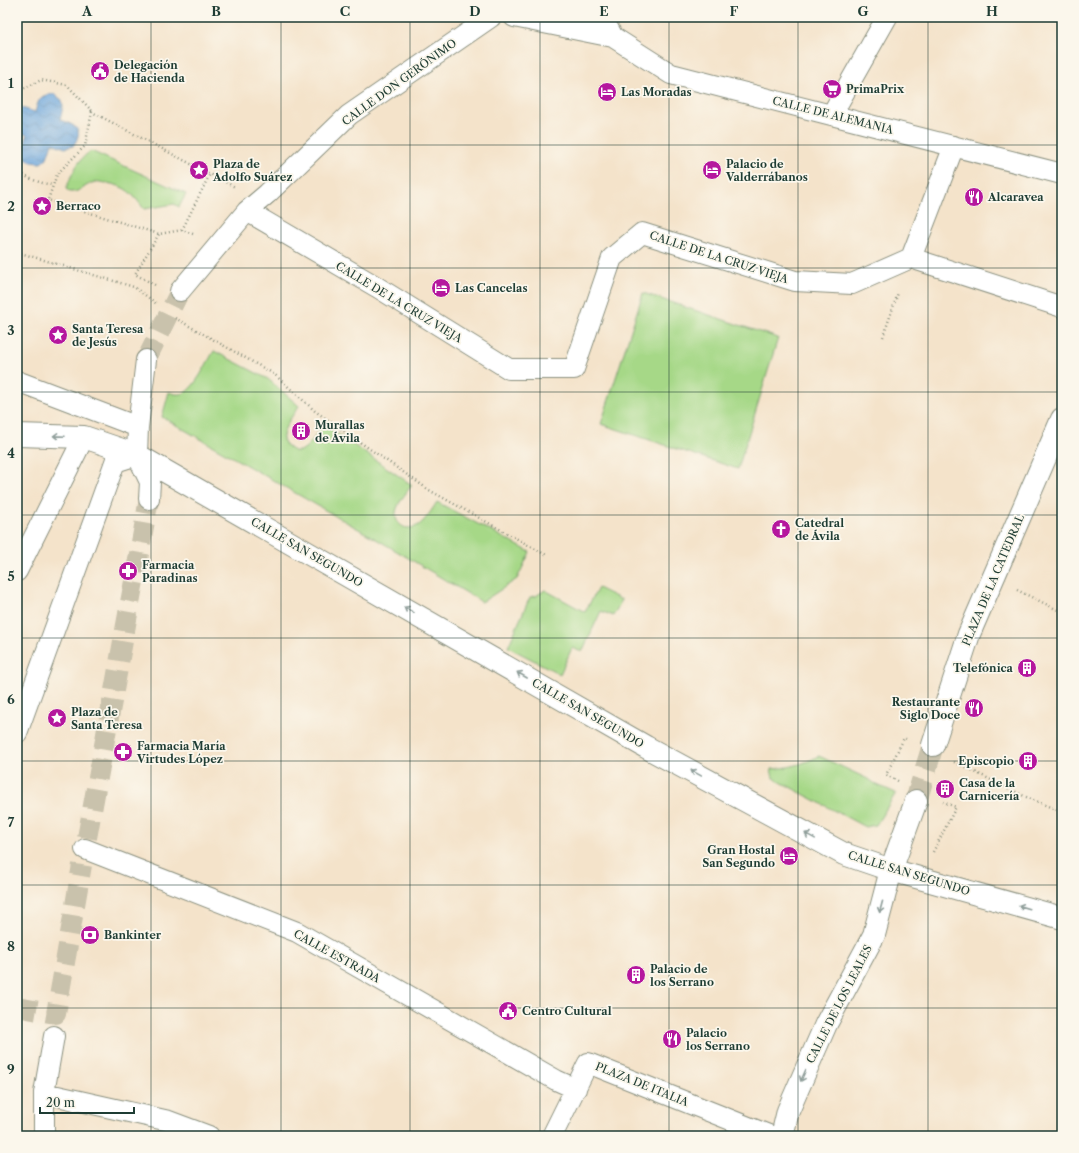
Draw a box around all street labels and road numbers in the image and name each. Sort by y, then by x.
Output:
street label: CALLE DON GERÓNIMO [339,36,459,128]
street label: CALLE DE ALEMANIA [771,93,896,137]
street label: CALLE DE LA CRUZ VIEJA [648,228,791,286]
street label: CALLE DE LA CRUZ VIEJA [333,259,466,346]
street label: PLAZA DE LA CATEDRAL [959,511,1027,648]
street label: CALLE SAN SEGUNDO [249,514,365,590]
street label: CALLE SAN SEGUNDO [530,675,646,751]
street label: CALLE SAN SEGUNDO [846,848,972,898]
street label: CALLE ESTRADA [291,926,384,986]
street label: CALLE DE LOS LEALES [803,942,875,1066]
street label: PLAZA DE ITALIA [593,1059,691,1109]

